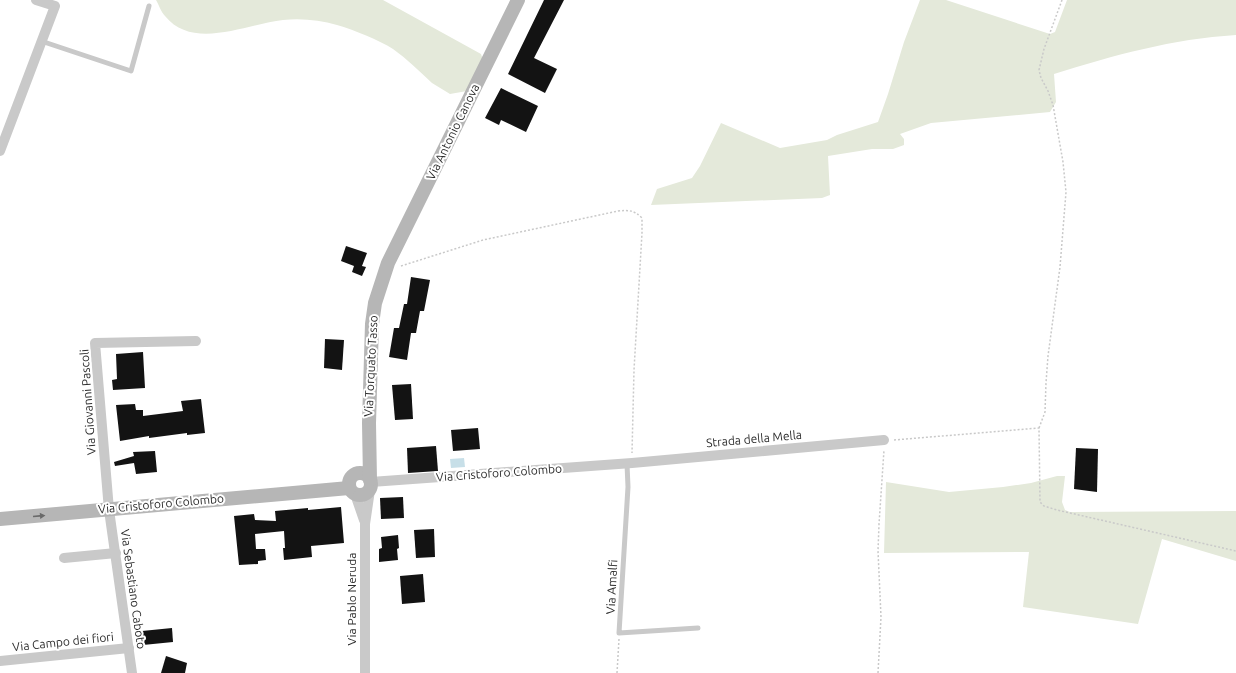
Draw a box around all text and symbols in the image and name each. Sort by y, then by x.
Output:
street label: Via Antonio Canova [424,82,481,182]
street label: Via Torquato Tasso [361,315,380,417]
street label: Via Giovanni Pascoli [77,349,98,455]
street label: Strada della Mella [706,428,802,449]
street label: Via Cristoforo Colombo [435,462,562,483]
street label: Via Cristoforo Colombo [97,492,224,515]
one-way arrow [33,512,45,519]
street label: Via Sebastiano Caboto [119,528,148,650]
street label: Via Pablo Neruda [345,553,358,645]
street label: Via Amalfi [604,559,619,615]
street label: Via Campo dei fiori [12,630,114,653]

